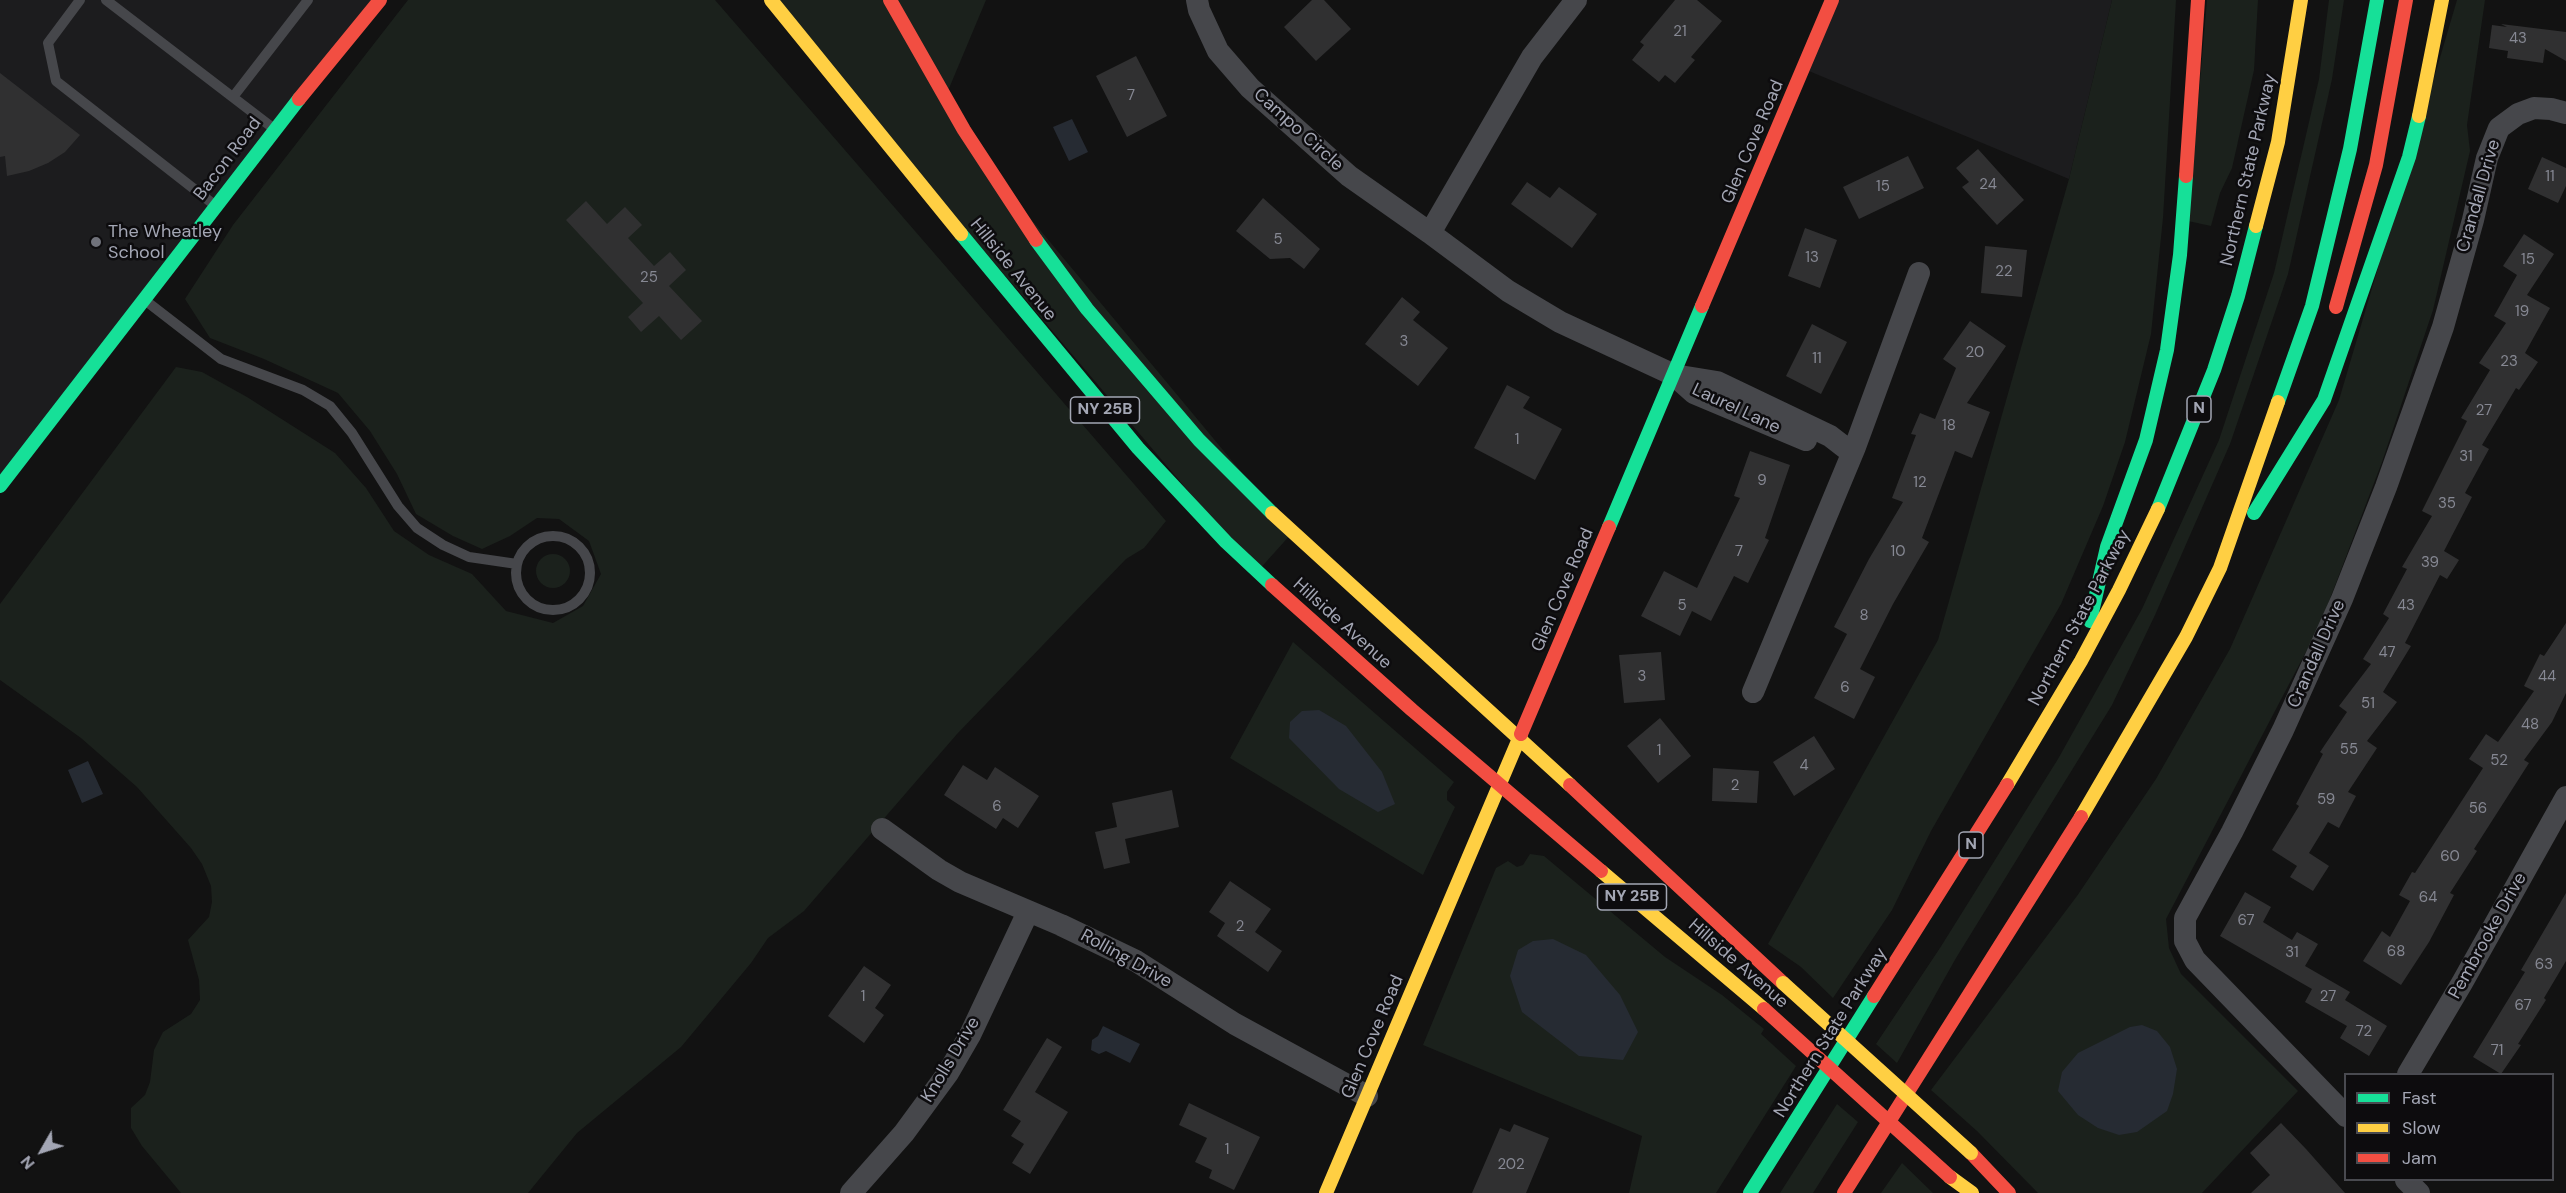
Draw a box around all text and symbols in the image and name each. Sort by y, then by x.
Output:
house number: 21 [1673,23,1687,41]
house number: 43 [2509,30,2527,48]
street label: Northern State Parkway [2216,72,2282,268]
street label: Glen Cove Road [1717,77,1789,207]
street label: Campo Circle [1249,84,1347,176]
house number: 7 [1127,87,1135,105]
street label: Bacon Road [190,113,266,205]
street label: Crandall Drive [2453,137,2505,255]
house number: 11 [2545,168,2555,186]
house number: 24 [1979,176,1997,194]
house number: 15 [1876,178,1890,196]
street label: Hillside Avenue [965,214,1061,326]
place label: The Wheatley School [108,221,222,264]
house number: 5 [1273,231,1283,249]
marker: The Wheatley School [89,235,103,249]
house number: 13 [1805,249,1819,267]
house number: 15 [2521,251,2535,269]
house number: 22 [1995,263,2013,281]
house number: 25 [640,269,658,287]
house number: 19 [2515,303,2529,321]
house number: 3 [1400,333,1408,351]
house number: 20 [1966,344,1984,362]
house number: 11 [1812,350,1822,368]
house number: 23 [2500,353,2518,371]
street label: Laurel Lane [1688,379,1784,439]
road number: N [2187,396,2211,422]
road number: NY 25B [1070,397,1140,423]
house number: 27 [2476,402,2492,420]
house number: 18 [1942,417,1956,435]
house number: 1 [1515,431,1519,449]
house number: 31 [2459,448,2473,466]
house number: 9 [1757,472,1767,490]
house number: 12 [1913,474,1927,492]
house number: 35 [2438,495,2456,513]
street label: Glen Cove Road [1527,525,1599,655]
street label: Northern State Parkway [2024,526,2136,710]
house number: 7 [1735,543,1743,561]
house number: 10 [1891,543,1905,561]
house number: 39 [2421,554,2439,572]
street label: Hillside Avenue [1288,574,1396,674]
house number: 5 [1677,597,1687,615]
street label: Crandall Drive [2284,597,2350,711]
house number: 43 [2397,597,2415,615]
house number: 8 [1859,607,1869,625]
house number: 47 [2378,644,2396,662]
house number: 3 [1638,668,1646,686]
house number: 44 [2538,668,2556,686]
house number: 6 [1840,679,1850,697]
house number: 51 [2361,695,2375,713]
house number: 48 [2521,716,2539,734]
house number: 55 [2340,741,2358,759]
house number: 1 [1657,742,1661,760]
house number: 52 [2490,752,2508,770]
house number: 4 [1799,757,1809,775]
house number: 2 [1731,777,1739,795]
house number: 59 [2317,791,2335,809]
house number: 6 [992,798,1002,816]
house number: 56 [2469,800,2487,818]
road number: N [1959,832,1983,858]
house number: 60 [2440,848,2460,866]
street label: Pembrooke Drive [2444,869,2532,1003]
road number: NY 25B [1598,884,1666,910]
house number: 64 [2419,889,2437,907]
house number: 67 [2237,912,2255,930]
street label: Hillside Avenue [1684,915,1792,1013]
house number: 2 [1236,918,1244,936]
street label: Rolling Drive [1077,925,1175,993]
house number: 68 [2387,943,2405,961]
street label: Northern State Parkway [1770,944,1892,1122]
house number: 31 [2285,944,2299,962]
house number: 63 [2535,956,2553,974]
street label: Glen Cove Road [1337,972,1409,1102]
house number: 1 [861,988,865,1006]
house number: 27 [2320,988,2336,1006]
house number: 67 [2514,997,2532,1015]
street label: Knolls Drive [917,1013,985,1107]
house number: 72 [2356,1023,2372,1041]
house number: 71 [2491,1042,2503,1060]
legend [2344,1073,2554,1181]
text: Fast [2402,1086,2437,1110]
text: Slow [2402,1116,2441,1140]
north arrow [12,1121,72,1181]
house number: 1 [1225,1141,1229,1159]
text: Jam [2402,1146,2437,1170]
text: N [16,1152,39,1174]
house number: 202 [1497,1156,1525,1174]

